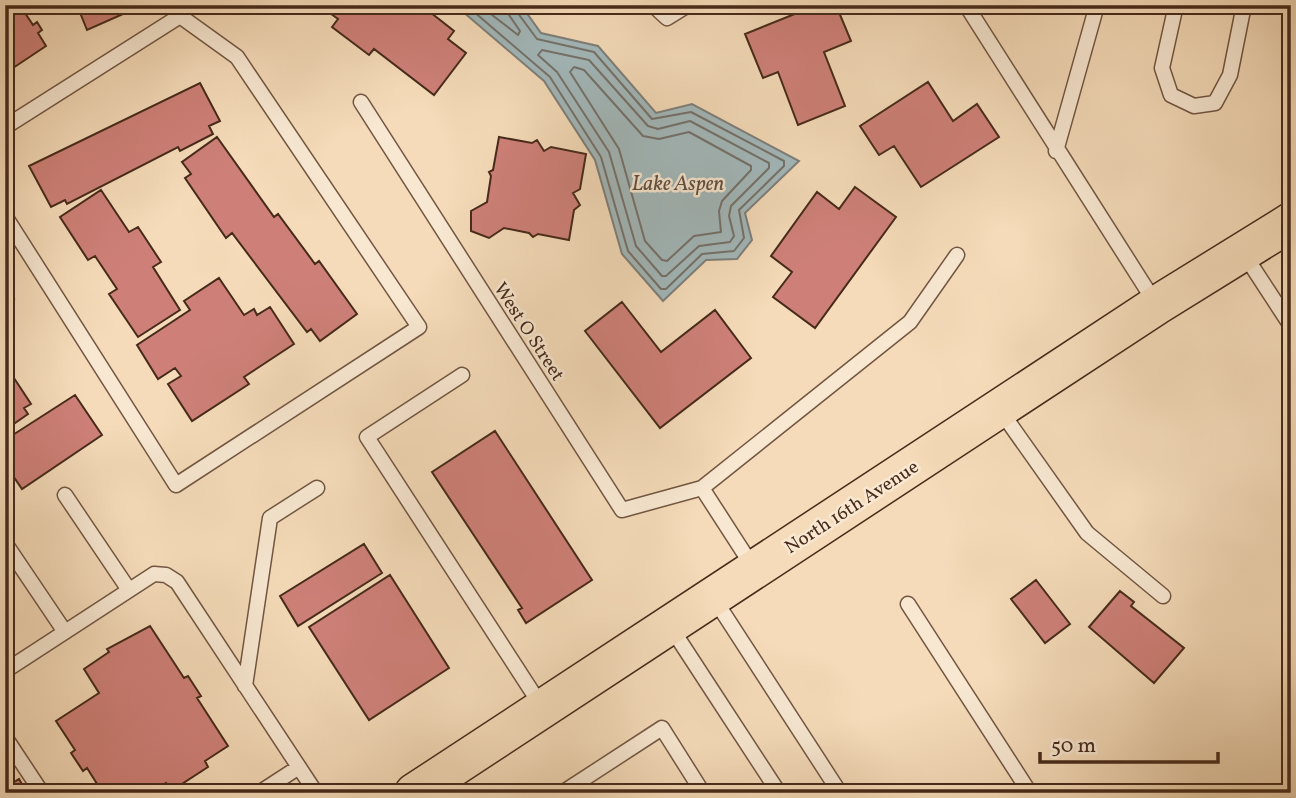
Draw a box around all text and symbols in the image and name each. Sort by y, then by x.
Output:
water label: Lake Aspen [632,170,724,199]
street label: West O Street [487,278,570,387]
street label: North 16th Avenue [780,455,924,561]
scale bar [1040,721,1219,765]
text: 50 m [1051,732,1096,761]

